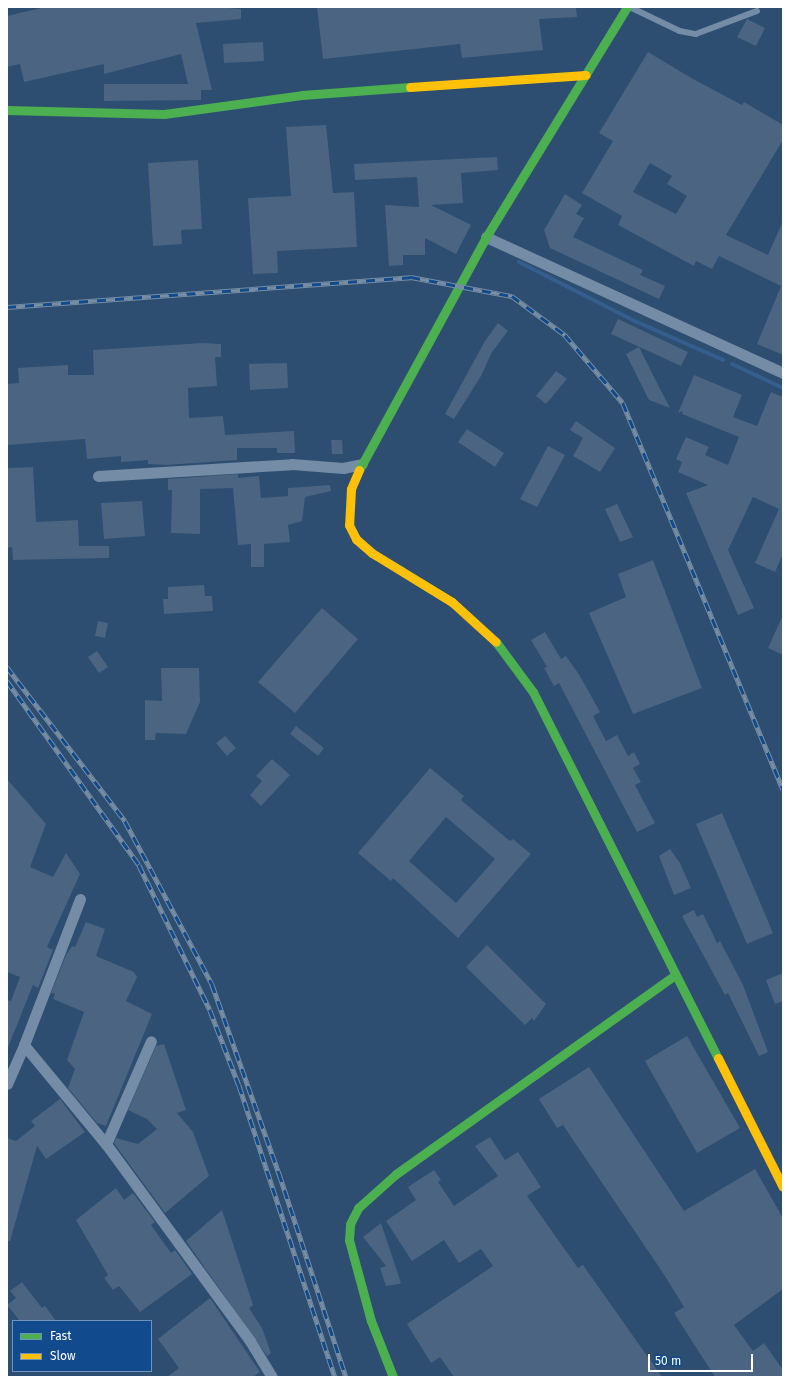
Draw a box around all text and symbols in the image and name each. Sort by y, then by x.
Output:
legend [12,1320,152,1372]
text: Fast [50,1329,72,1343]
scale bar [650,1346,755,1372]
text: Slow [50,1349,76,1363]
text: 50 m [655,1354,681,1368]

